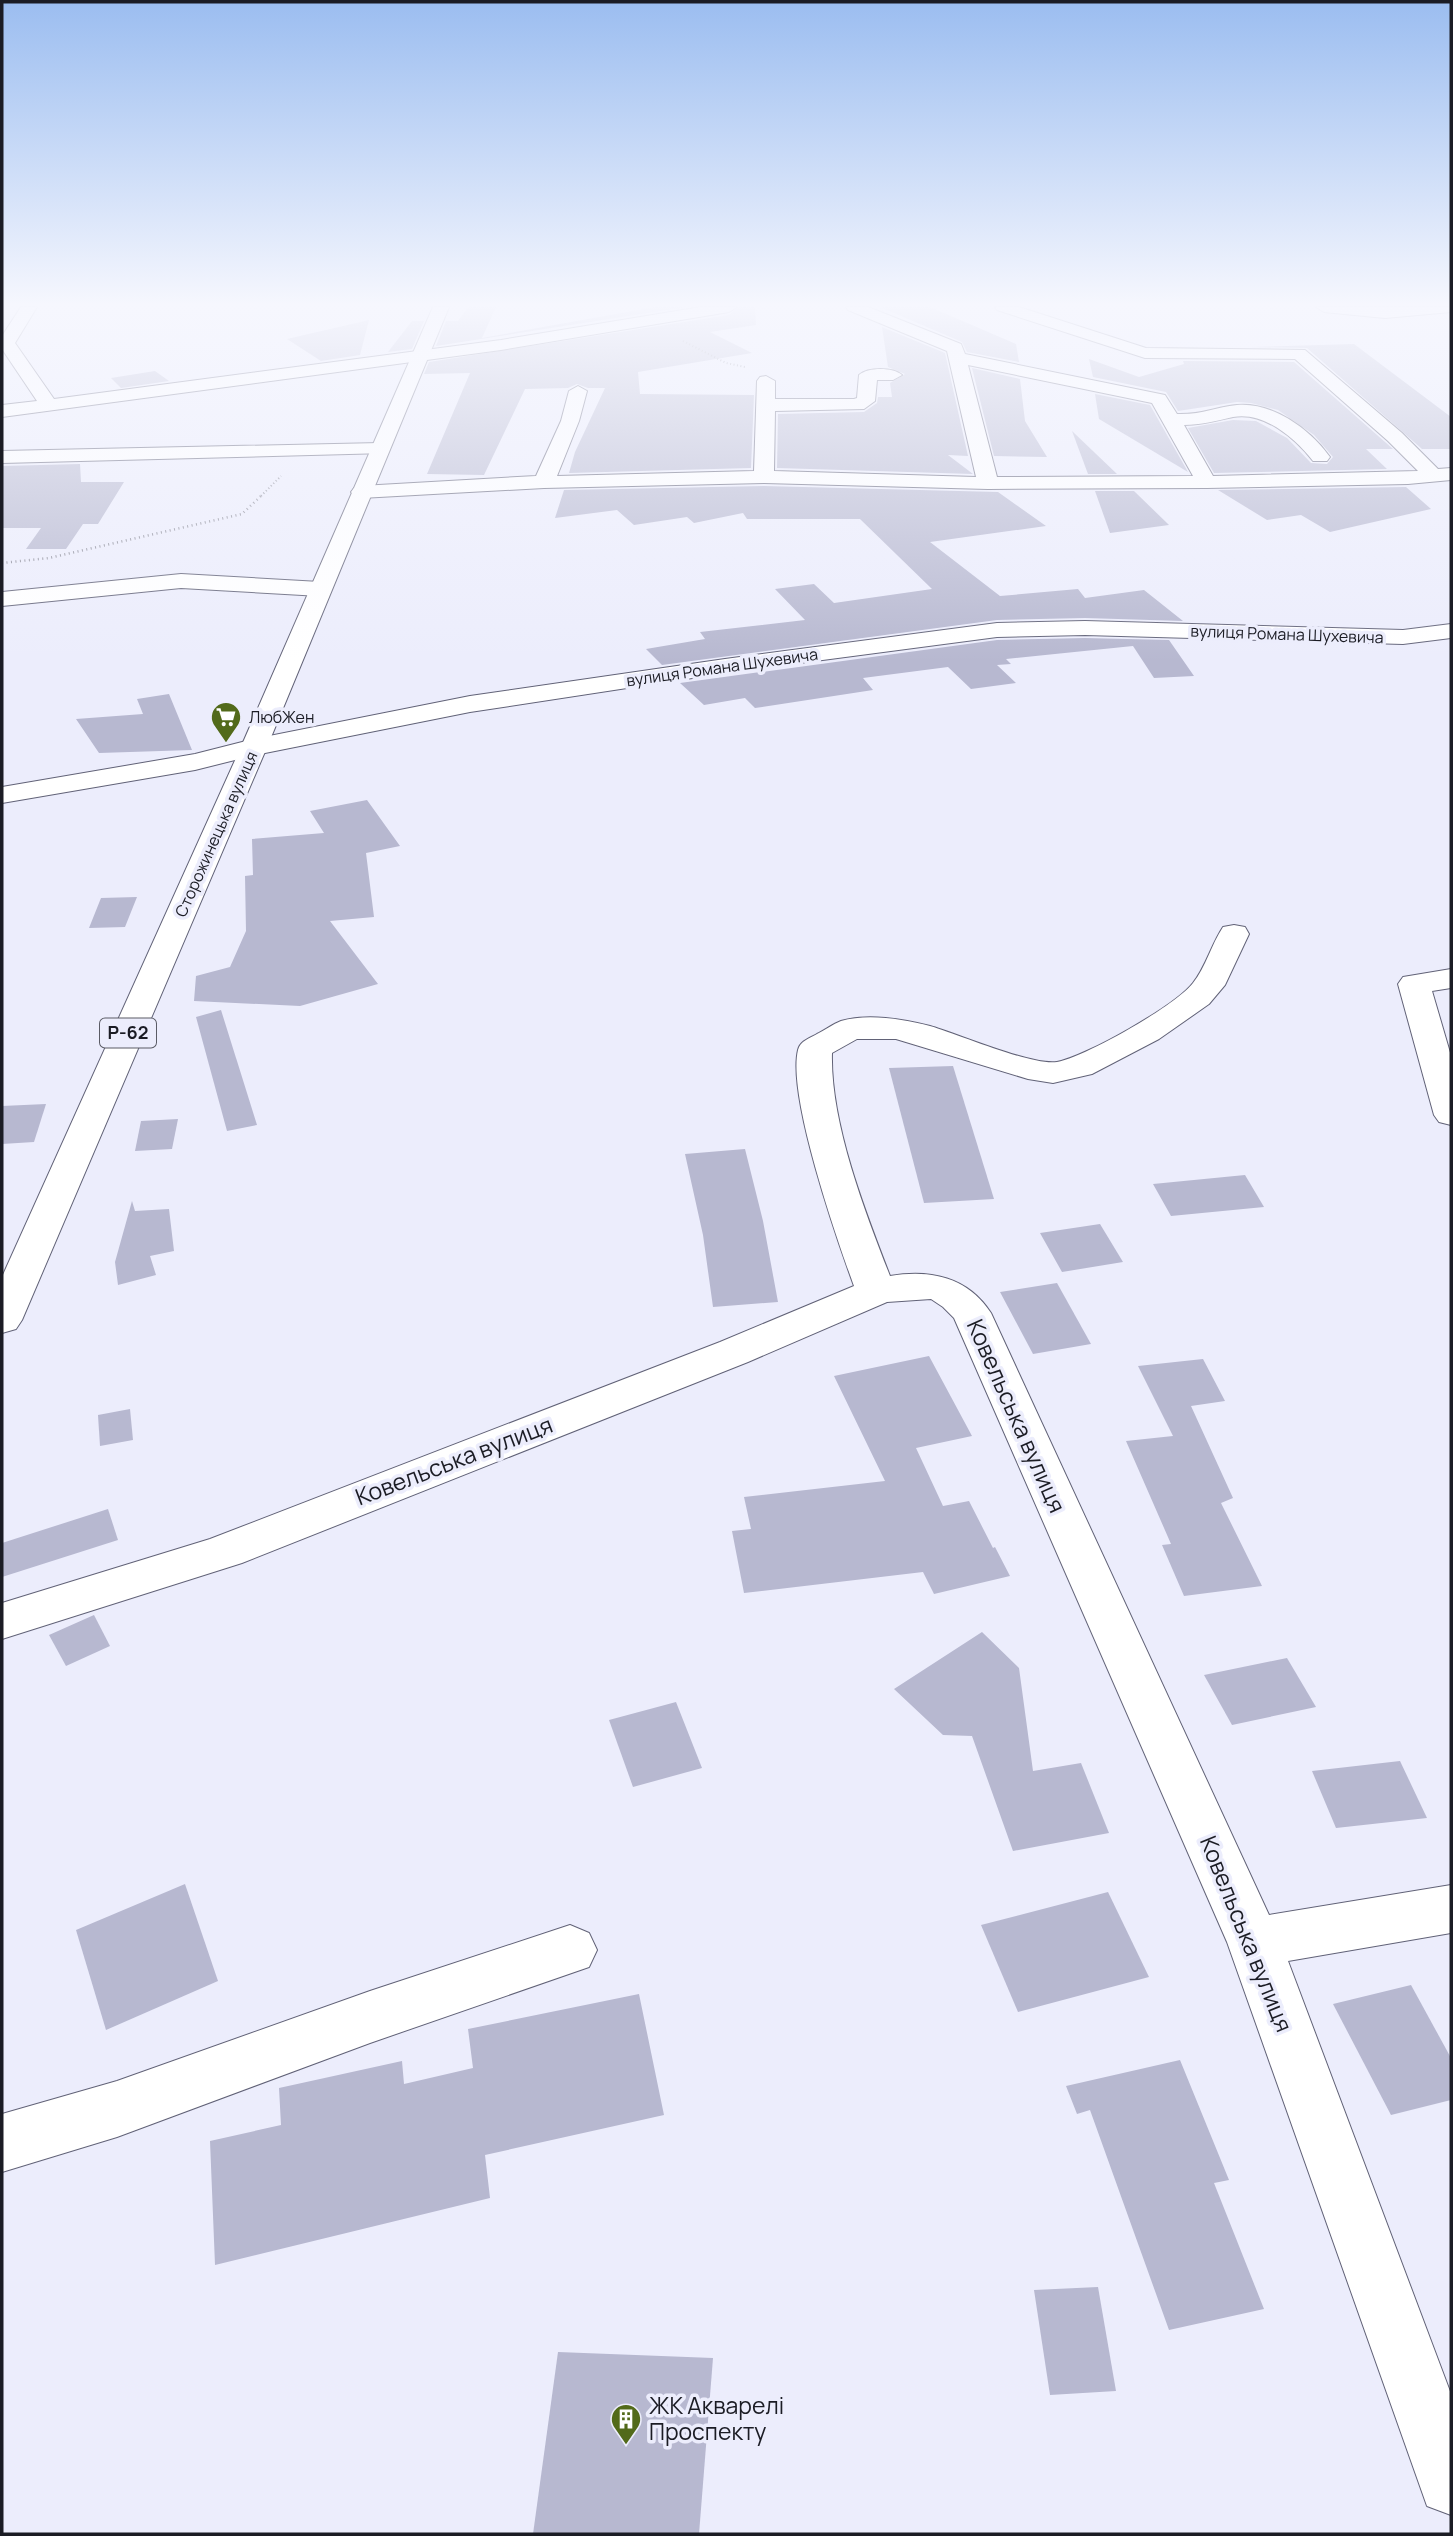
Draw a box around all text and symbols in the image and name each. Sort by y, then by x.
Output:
street label: вулиця Романа Шухевича [1190,620,1384,648]
street label: вулиця Романа Шухевича [625,643,819,691]
supermarket icon: ЛюбЖен [209,700,243,744]
place label: ЛюбЖен [249,706,314,728]
street label: Сторожинецька вулиця [170,748,262,920]
road number: Р-62 [100,1018,156,1048]
street label: Ковельська вулиця [960,1314,1074,1517]
street label: Ковельська вулиця [351,1408,557,1512]
street label: Ковельська вулиця [1193,1831,1301,2036]
place label: ЖК Акварелі Проспекту [649,2389,784,2447]
building icon: ЖК Акварелі Проспекту [609,2402,643,2446]

